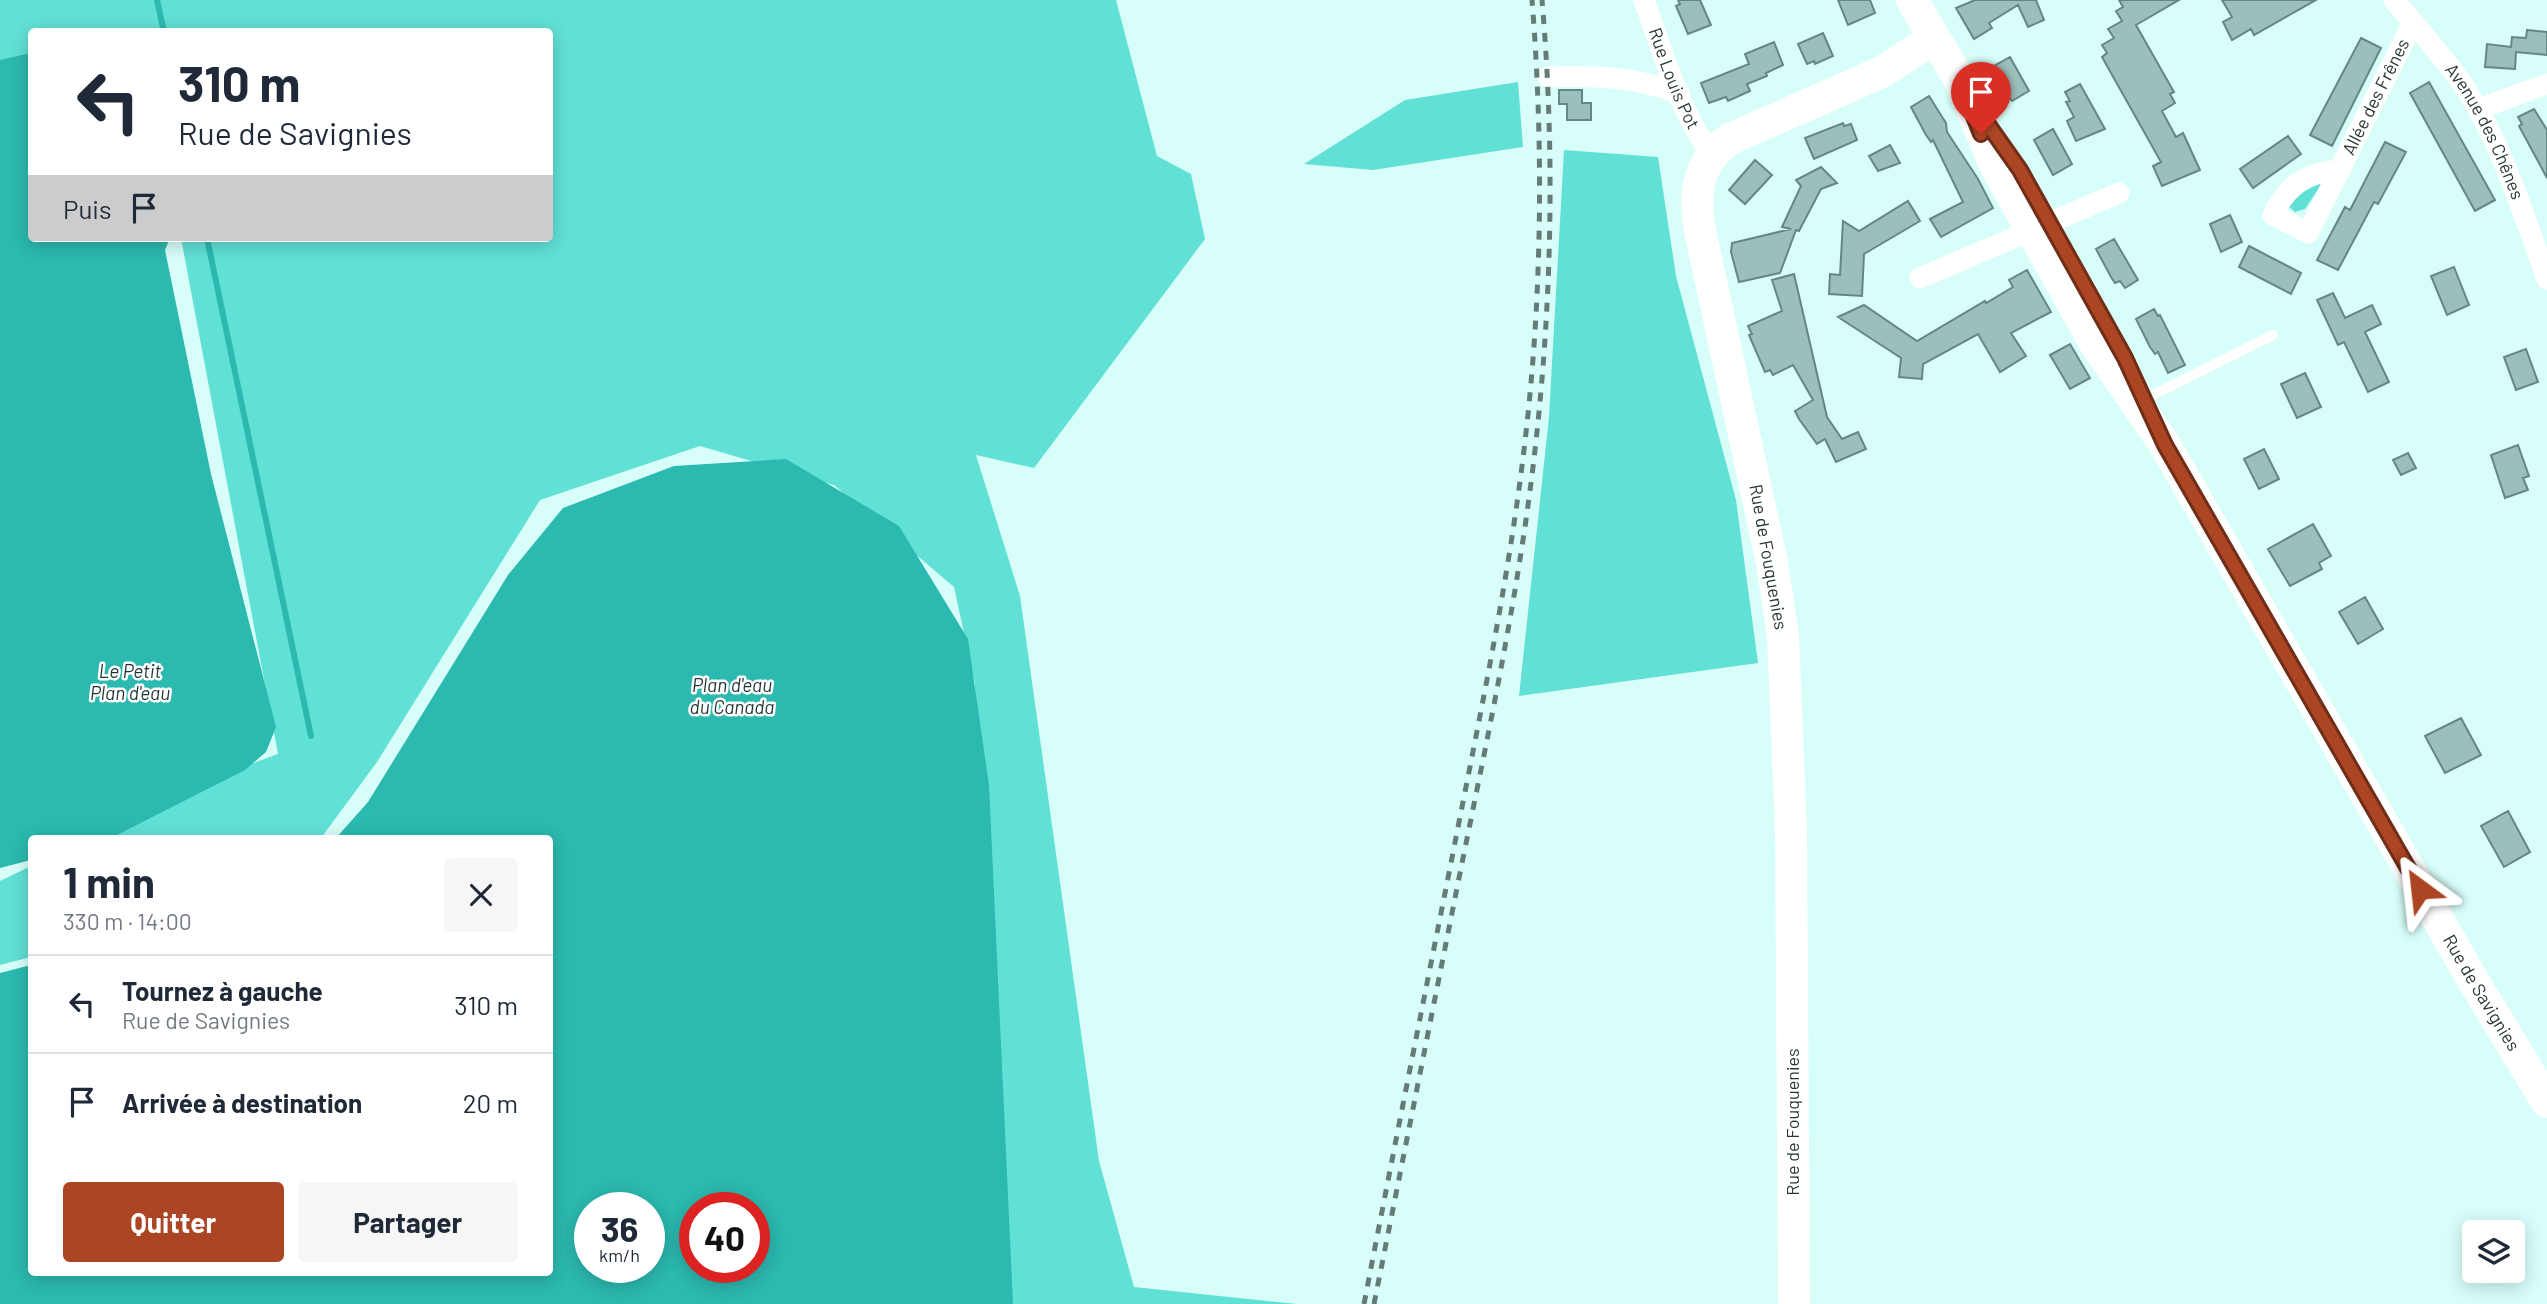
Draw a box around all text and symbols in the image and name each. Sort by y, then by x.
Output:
street label: Rue Louis Pot [1645,25,1705,133]
street label: Allée des Frênes [2337,35,2413,158]
text: 310 m [178,53,300,112]
icon: left [63,56,154,147]
street label: Avenue des Chênes [2441,59,2529,202]
pin [1951,62,2011,134]
icon: arrive [1962,73,2000,111]
text: Rue de Savignies [178,113,412,151]
icon: arrive [125,189,163,227]
text: Puis [63,193,111,224]
street label: Rue de Fouquenies [1745,482,1793,631]
water label: Le Petit Plan d'eau [90,659,170,704]
water label: Plan d'eau du Canada [690,673,774,718]
position arrow [2383,852,2457,926]
text: 1 min [63,856,155,906]
button: close [444,858,518,932]
text: 330 m · 14:00 [63,907,192,935]
street label: Rue de Savignies [2439,930,2525,1055]
text: Tournez à gauche [122,975,323,1006]
icon: left [63,985,101,1023]
text: 310 m [454,989,518,1020]
text: Rue de Savignies [122,1006,290,1034]
street label: Rue de Fouquenies [1781,1048,1803,1196]
icon: arrive [63,1083,101,1121]
text: Arrivée à destination [122,1087,362,1118]
text: 20 m [463,1087,518,1118]
button: Quitter [63,1182,284,1262]
button: Partager [298,1182,518,1262]
speed limit sign: 40 [679,1192,770,1283]
text: 36 [601,1207,638,1249]
map controls [2462,1220,2525,1283]
button: layers [2462,1220,2525,1283]
text: km/h [599,1244,640,1266]

